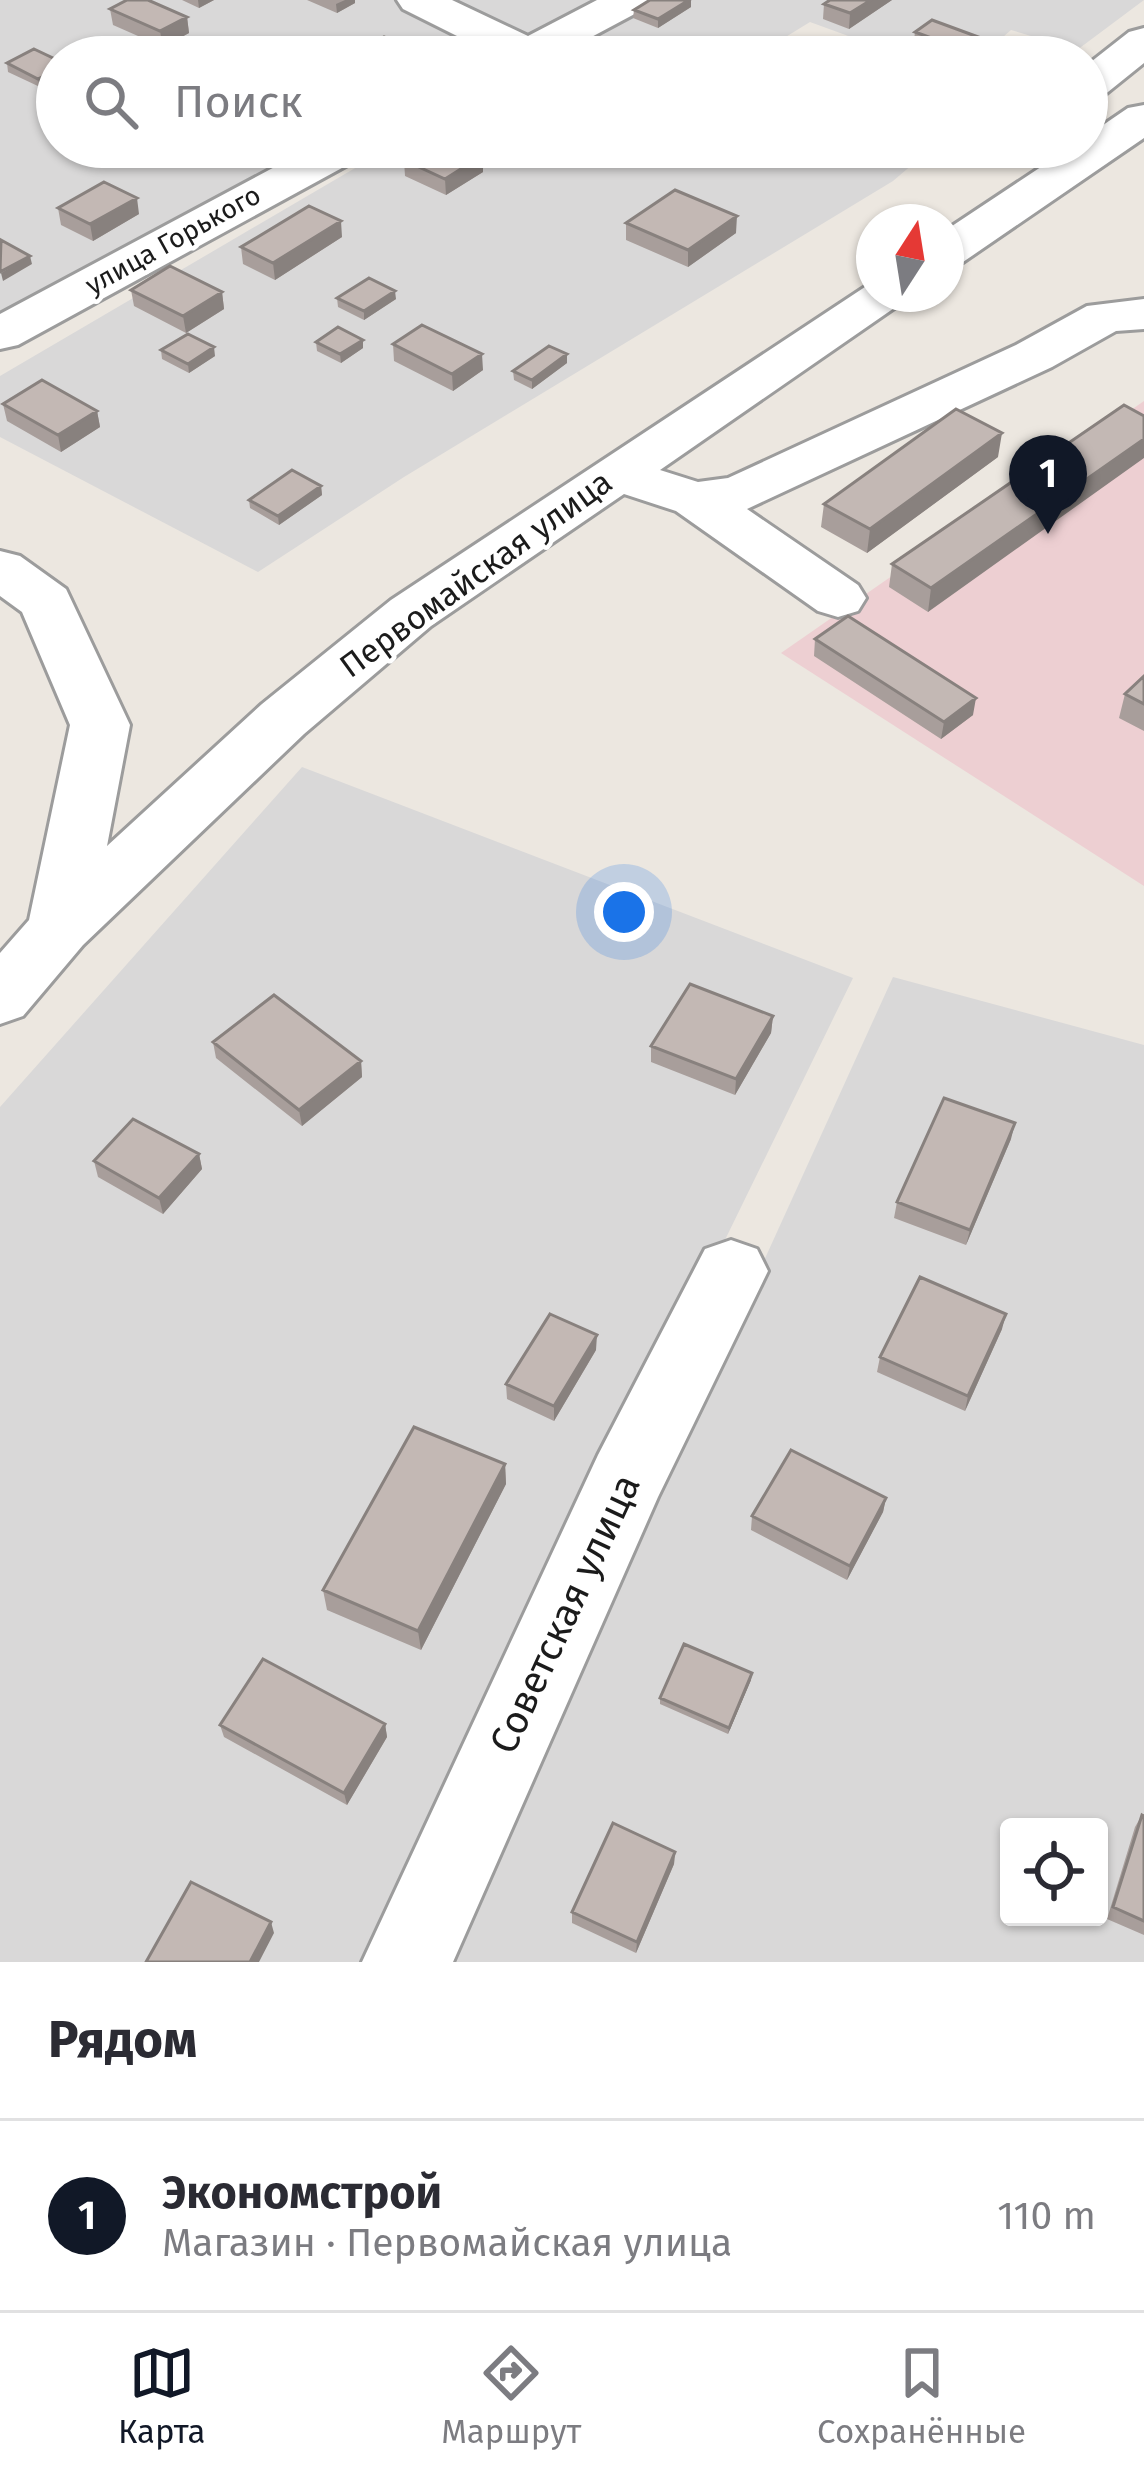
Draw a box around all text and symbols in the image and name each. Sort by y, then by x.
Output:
search box [36,36,1108,168]
icon: search [78,69,144,135]
text: Поиск [174,75,303,129]
street label: улица Горького [80,179,266,301]
north arrow [856,204,964,312]
pin: 1 [1009,435,1087,534]
street label: Первомайская улица [332,462,620,686]
your location [594,882,654,942]
street label: Советская улица [480,1467,650,1761]
map controls [1000,1818,1108,1926]
button: locate [1000,1818,1108,1926]
text: Рядом [48,2009,197,2071]
text: Экономстрой [162,2166,442,2220]
text: 1 [78,2193,96,2239]
text: 110 m [997,2193,1096,2239]
text: Магазин · Первомайская улица [162,2220,732,2266]
tab: Карта [118,2340,205,2452]
tab: Маршрут [441,2340,581,2452]
tab: Сохранённые [817,2340,1026,2452]

